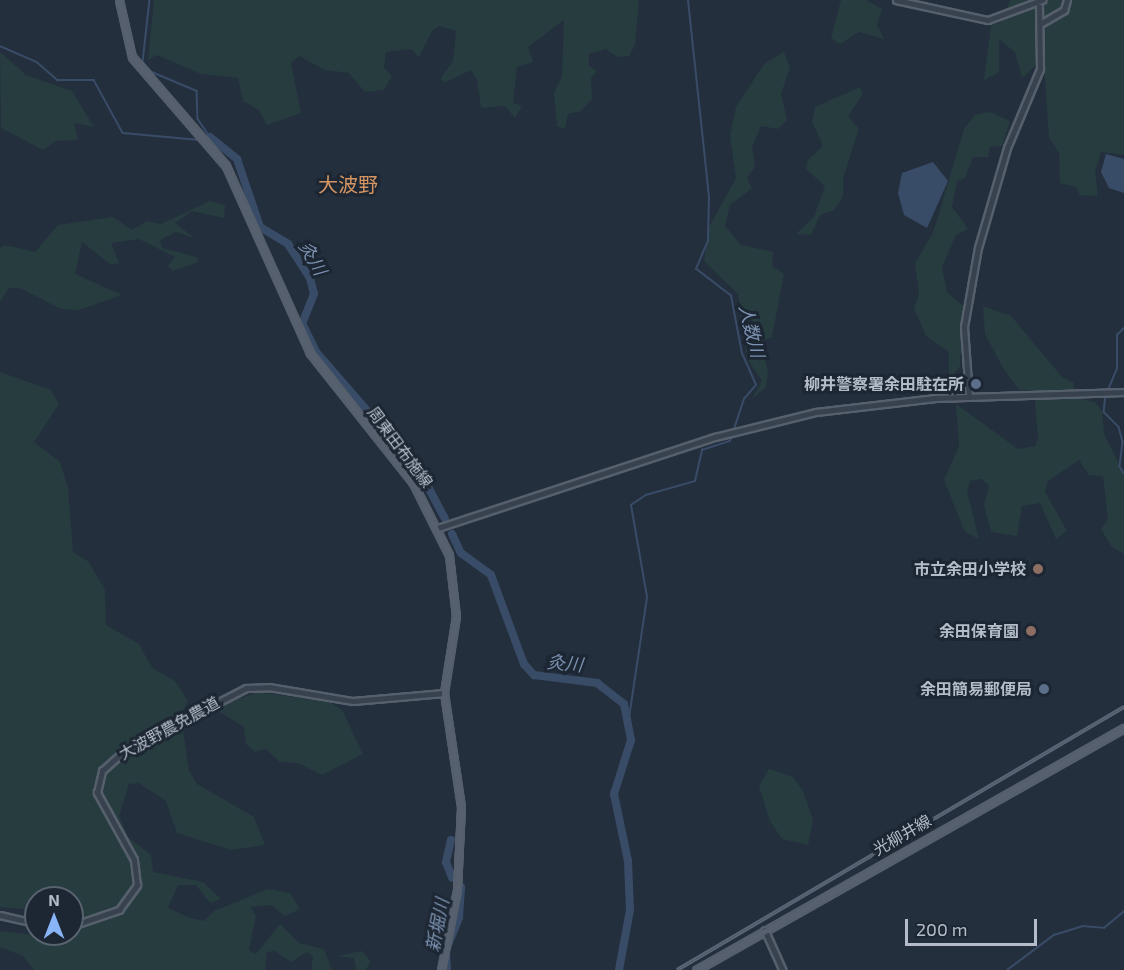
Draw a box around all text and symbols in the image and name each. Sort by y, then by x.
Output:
district label: 大波野 [318,172,378,196]
water label: 灸川 [295,237,331,279]
water label: 人数川 [735,302,769,360]
place label: 柳井警察署余田駐在所 [804,374,964,394]
marker: 柳井警察署余田駐在所 [969,377,983,391]
street label: 周東田布施線 [363,403,437,491]
place label: 市立余田小学校 [914,559,1026,579]
marker: 市立余田小学校 [1031,562,1045,576]
place label: 余田保育園 [939,621,1019,641]
marker: 余田保育園 [1024,624,1038,638]
water label: 灸川 [546,650,584,676]
place label: 余田簡易郵便局 [920,679,1032,699]
marker: 余田簡易郵便局 [1037,682,1051,696]
street label: 大波野農免農道 [115,692,223,764]
street label: 光柳井線 [869,811,935,859]
north arrow [24,886,84,946]
text: N [48,890,60,909]
water label: 新堀川 [421,896,453,954]
scale bar [908,907,1040,945]
text: 200 m [916,918,968,940]

